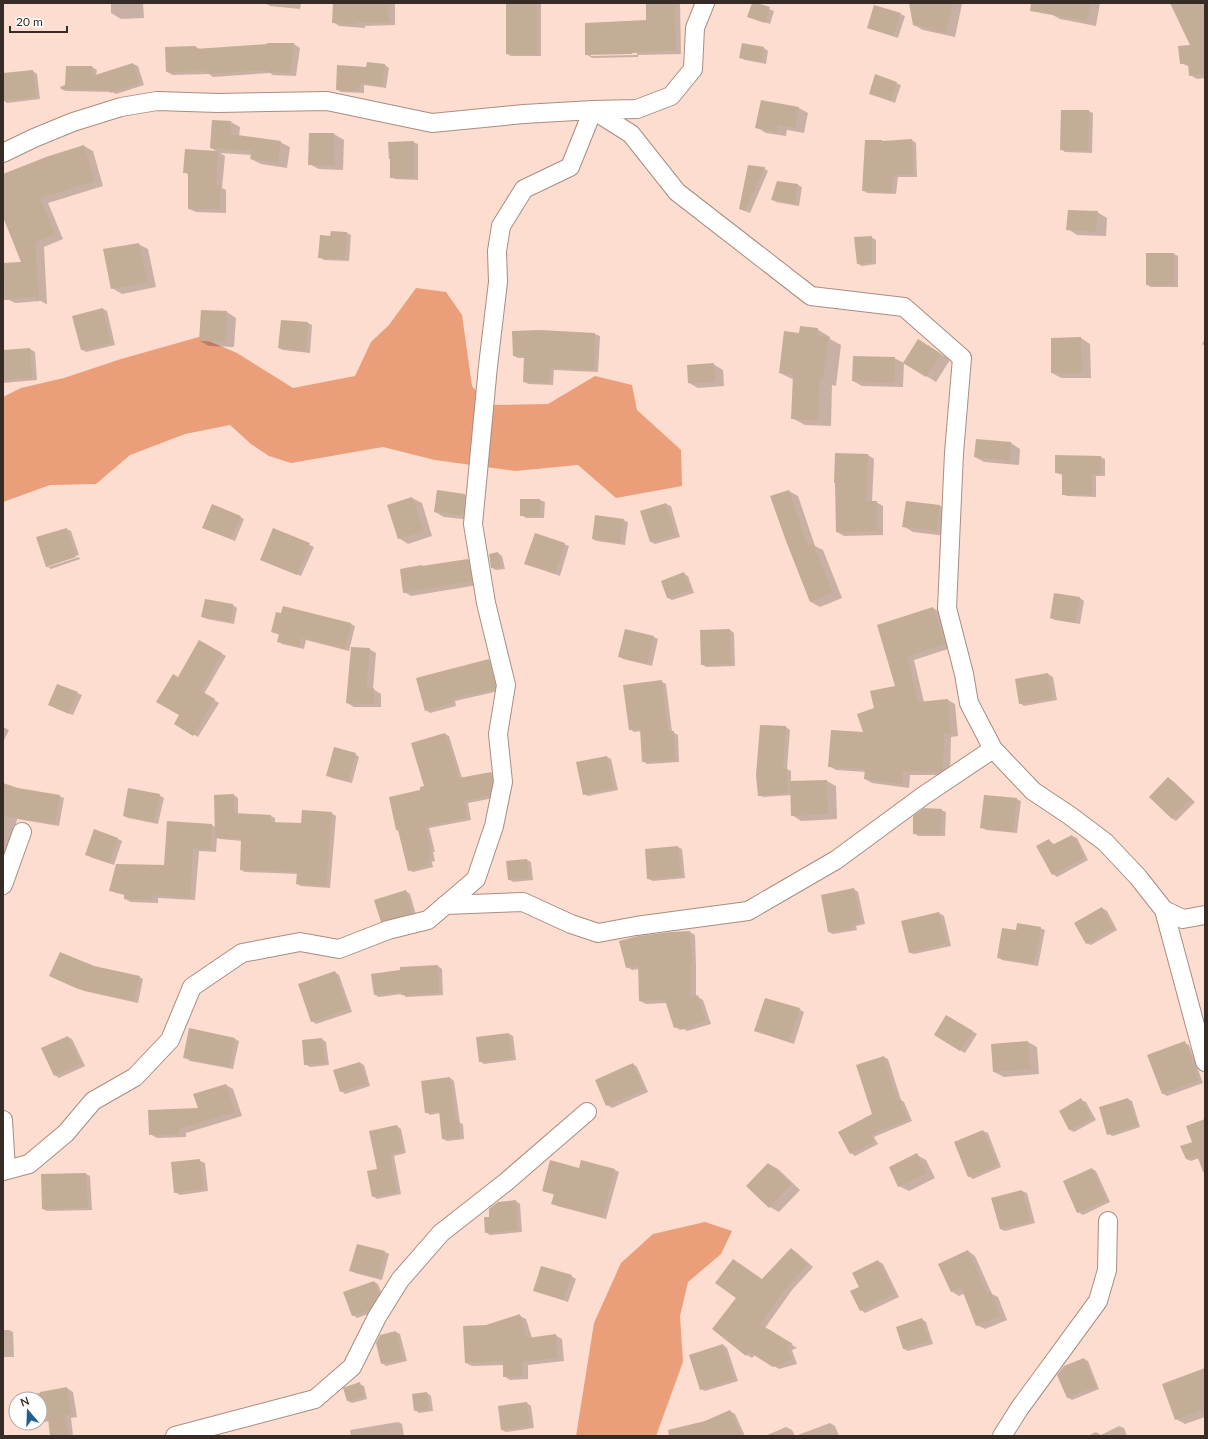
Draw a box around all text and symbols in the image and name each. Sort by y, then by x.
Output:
scale bar [10,8,67,34]
text: 20 m [16,14,43,29]
north arrow [8,1391,48,1431]
text: N [18,1394,31,1409]

